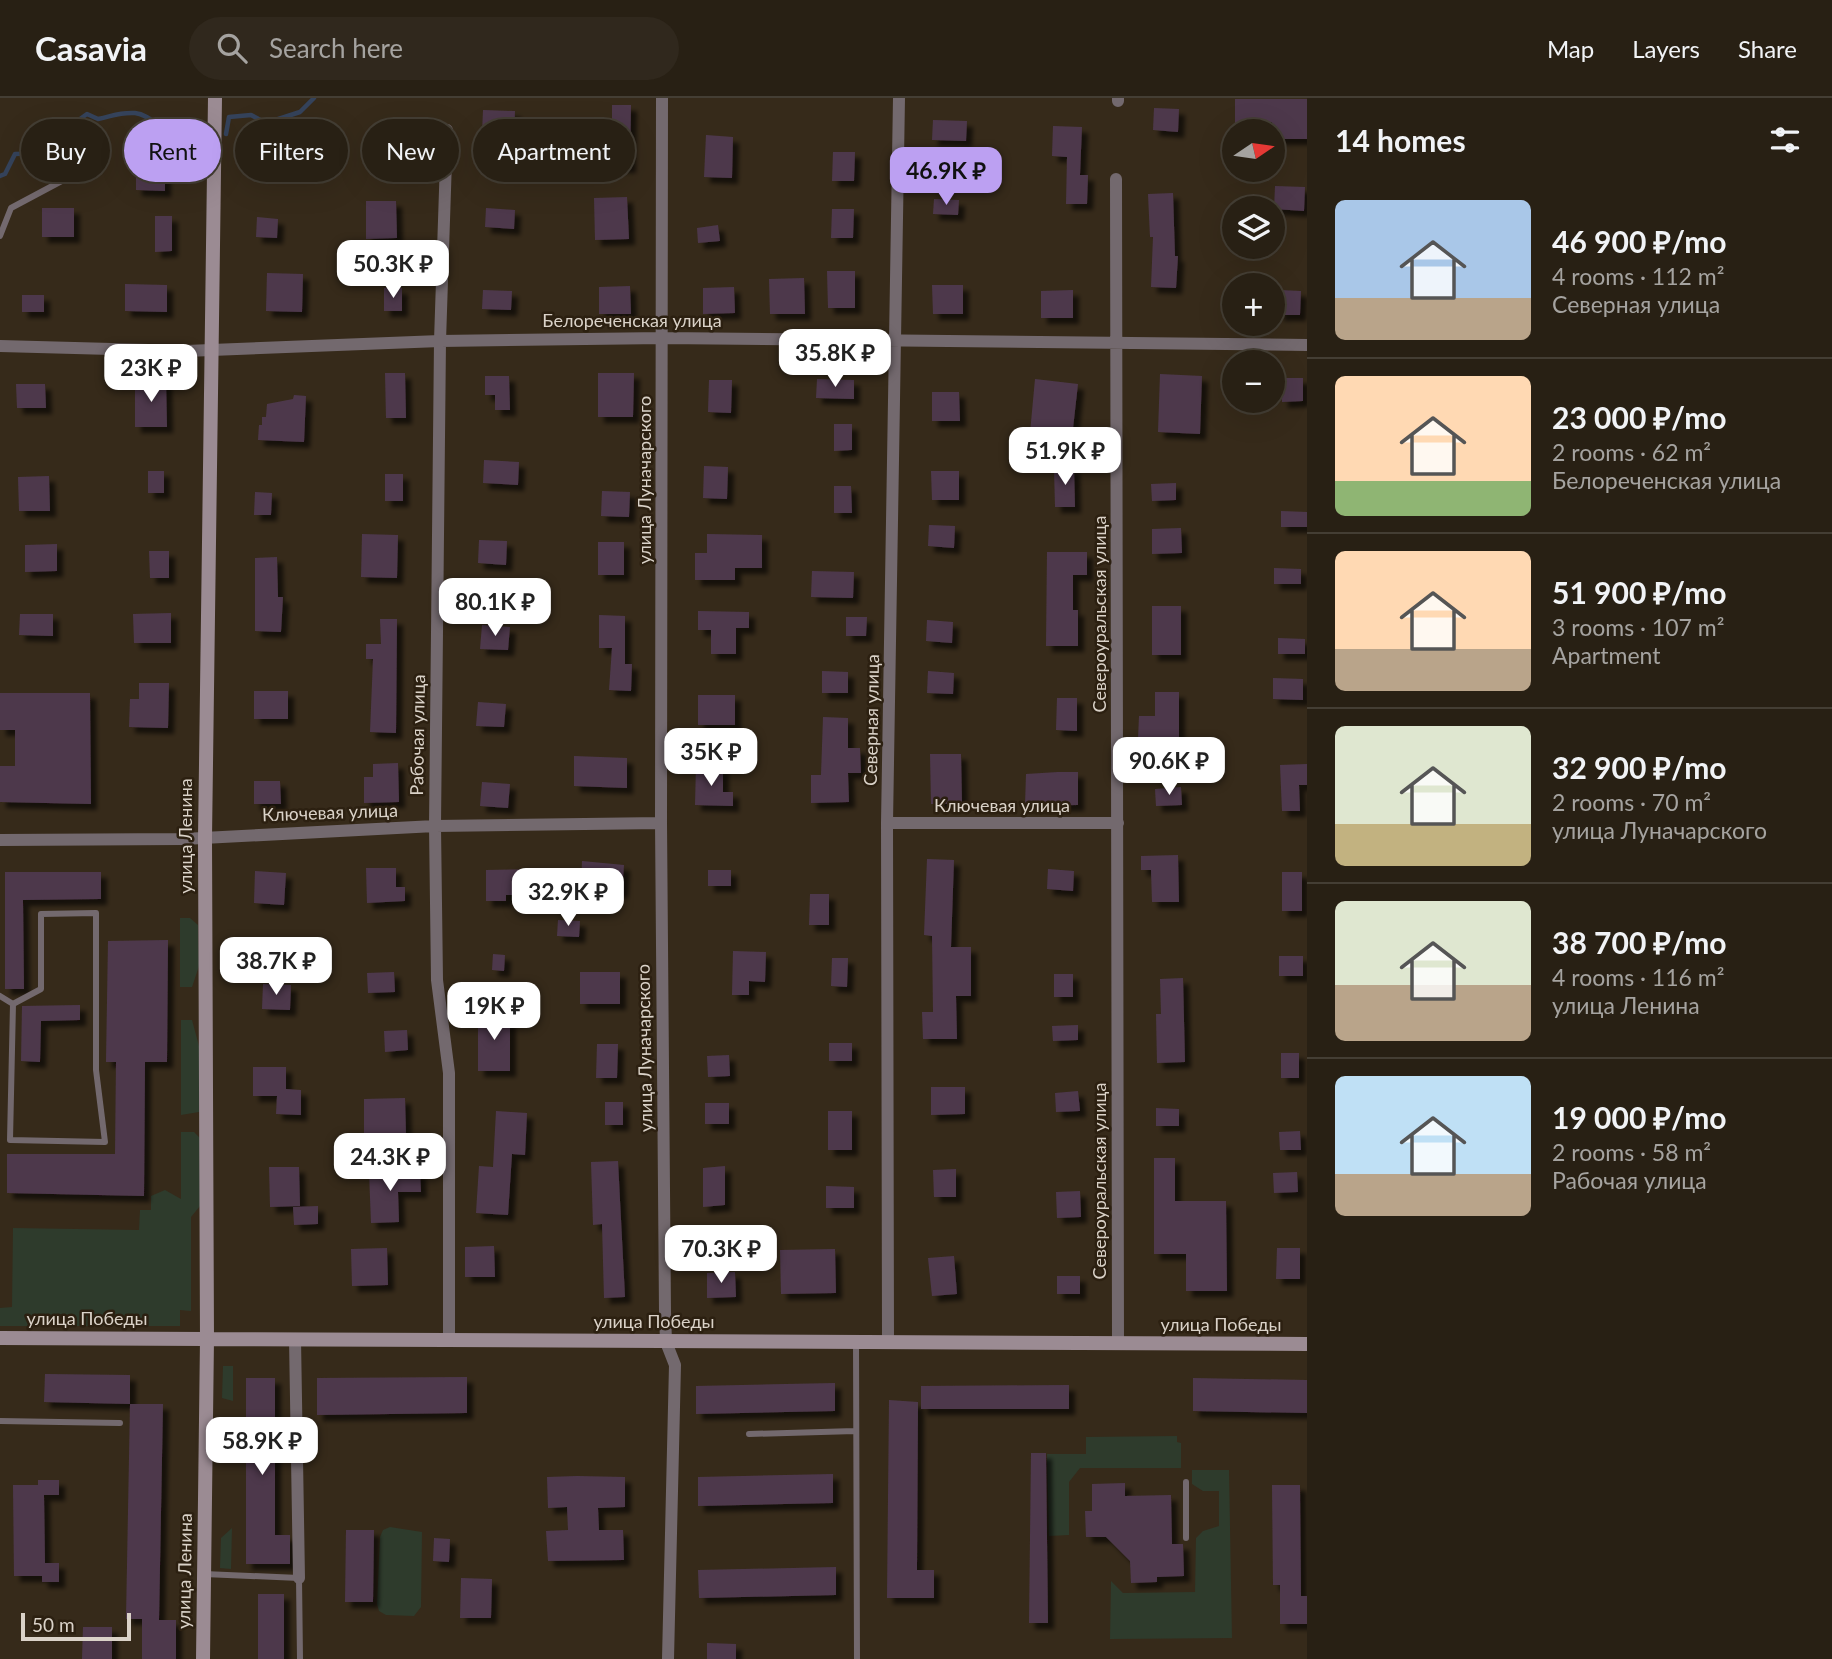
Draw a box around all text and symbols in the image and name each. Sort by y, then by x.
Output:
search box [189,17,679,80]
text: Casavia [35,28,147,68]
icon: search [213,29,251,67]
text: Search here [269,32,403,64]
text: Map [1547,34,1594,63]
text: Layers [1632,34,1700,63]
text: Share [1738,34,1797,63]
chip: Buy [21,119,110,182]
chip: Rent [124,119,221,182]
chip: Filters [235,119,348,182]
chip: New [362,119,459,182]
chip: Apartment [473,119,635,182]
north arrow [1222,119,1284,182]
map controls [1222,119,1285,413]
icon: filters [1766,121,1804,159]
text: 14 homes [1335,122,1466,158]
pin: 46.9K ₽ [881,148,1011,207]
text: 46.9K ₽ [906,156,986,184]
button: layers [1222,196,1285,259]
text: 46 900 ₽/mo [1552,223,1727,259]
icon: home [1391,228,1475,312]
pin: 50.3K ₽ [328,240,458,300]
text: 50.3K ₽ [353,249,433,277]
text: 4 rooms · 112 m² [1552,262,1724,290]
button: + [1222,273,1285,336]
text: Северная улица [1552,290,1720,318]
street label: Белореченская улица [542,309,722,331]
pin: 35.8K ₽ [770,330,900,389]
text: 35.8K ₽ [795,338,875,366]
pin: 23K ₽ [102,344,200,404]
button: − [1222,350,1285,413]
text: 23K ₽ [120,353,182,381]
street label: улица Луначарского [633,396,655,564]
text: 23 000 ₽/mo [1552,399,1727,435]
icon: home [1391,404,1475,488]
pin: 51.9K ₽ [1000,428,1130,487]
text: 51.9K ₽ [1025,436,1105,464]
text: 2 rooms · 62 m² [1552,438,1711,466]
text: Белореченская улица [1552,466,1781,494]
street label: Североуральская улица [1088,516,1110,712]
text: 51 900 ₽/mo [1552,574,1727,610]
pin: 80.1K ₽ [430,578,560,638]
icon: home [1391,579,1475,663]
text: 80.1K ₽ [455,587,535,615]
text: 3 rooms · 107 m² [1552,613,1724,641]
text: Apartment [1552,641,1660,669]
street label: Северная улица [859,654,883,786]
street label: Рабочая улица [405,674,429,796]
pin: 35K ₽ [662,728,760,788]
text: 35K ₽ [680,737,742,765]
pin: 90.6K ₽ [1104,738,1234,797]
text: 90.6K ₽ [1129,746,1209,774]
text: 32 900 ₽/mo [1552,749,1727,785]
icon: home [1391,754,1475,838]
street label: улица Ленина [174,778,196,894]
text: 2 rooms · 70 m² [1552,788,1711,816]
street label: Ключевая улица [934,794,1070,816]
street label: Ключевая улица [262,799,398,825]
text: улица Луначарского [1552,816,1767,844]
pin: 32.9K ₽ [503,868,633,928]
text: 32.9K ₽ [528,877,608,905]
text: 38 700 ₽/mo [1552,924,1727,960]
icon: home [1391,929,1475,1013]
pin: 38.7K ₽ [211,937,341,997]
text: 38.7K ₽ [236,946,316,974]
text: 4 rooms · 116 m² [1552,963,1724,991]
street label: улица Луначарского [632,964,656,1132]
pin: 19K ₽ [445,982,543,1042]
text: 19K ₽ [463,991,525,1019]
text: улица Ленина [1552,991,1700,1019]
street label: Североуральская улица [1088,1083,1110,1279]
text: 19 000 ₽/mo [1552,1099,1727,1135]
icon: home [1391,1104,1475,1188]
pin: 24.3K ₽ [325,1134,455,1193]
text: 2 rooms · 58 m² [1552,1138,1711,1166]
text: 24.3K ₽ [350,1142,430,1170]
text: Рабочая улица [1552,1166,1707,1194]
pin: 70.3K ₽ [656,1226,786,1285]
text: 70.3K ₽ [681,1234,761,1262]
street label: улица Победы [26,1307,148,1329]
street label: улица Победы [593,1310,715,1332]
street label: улица Победы [1160,1313,1282,1335]
pin: 58.9K ₽ [197,1418,327,1477]
text: 58.9K ₽ [222,1426,302,1454]
street label: улица Ленина [172,1513,196,1629]
scale bar [21,1610,131,1642]
text: 50 m [32,1613,75,1636]

